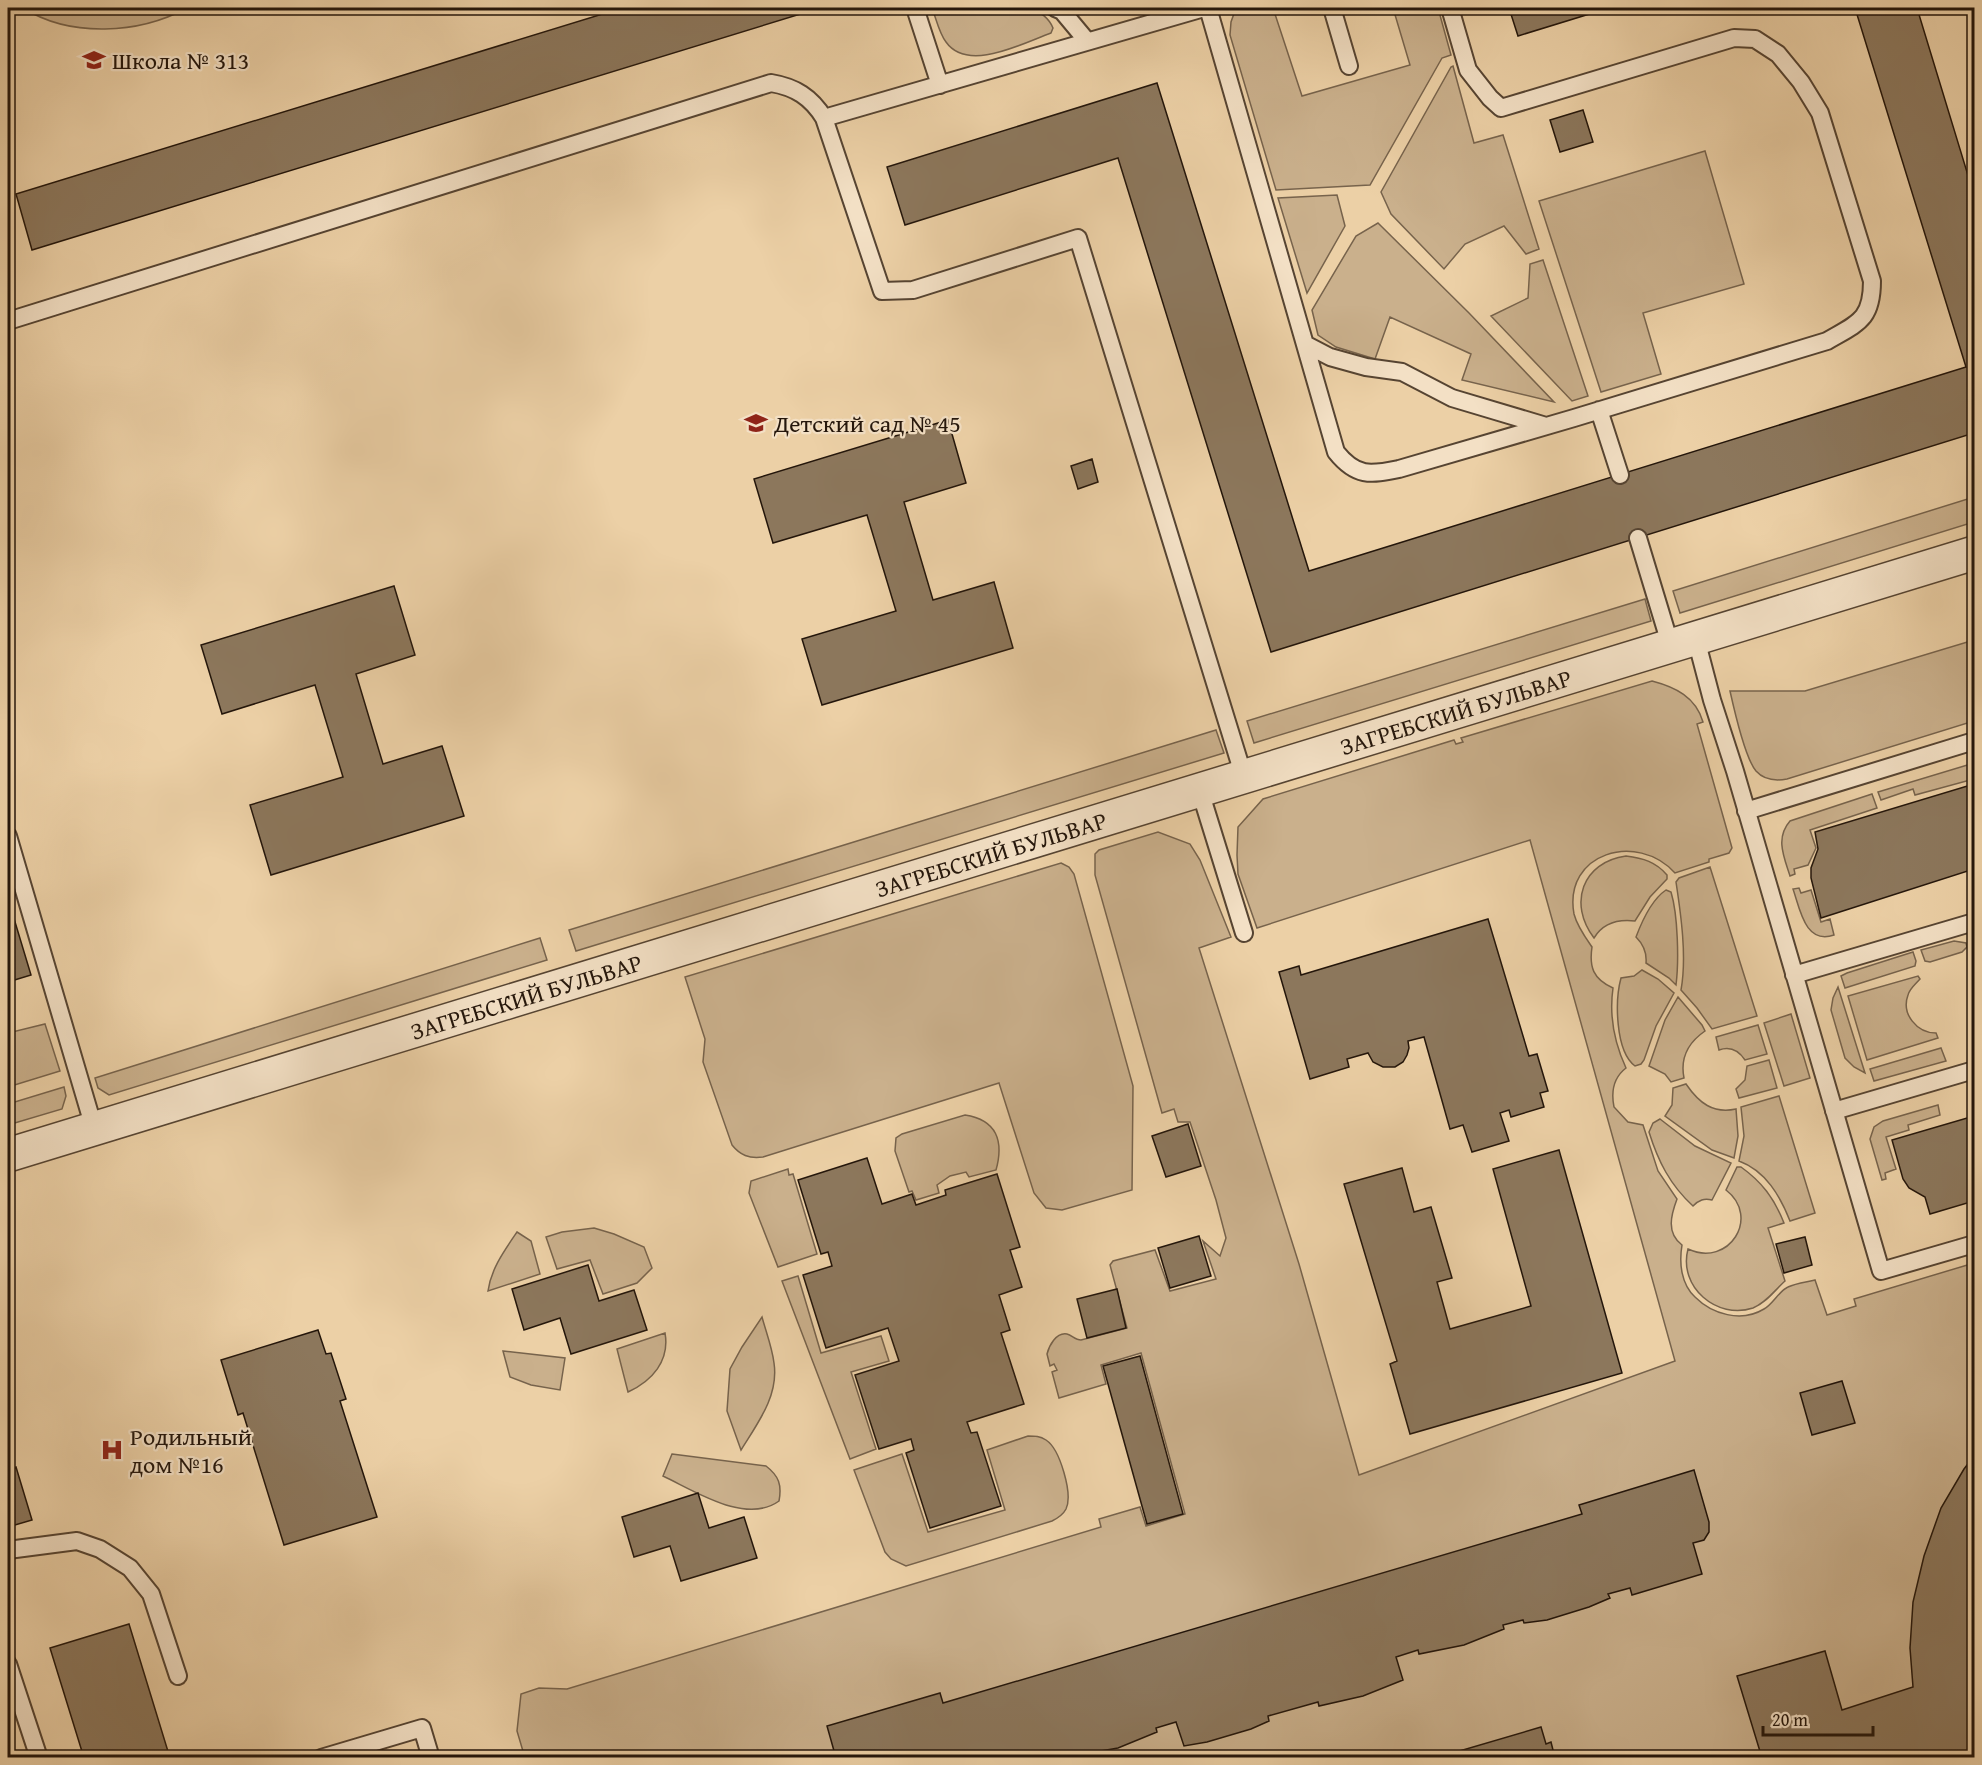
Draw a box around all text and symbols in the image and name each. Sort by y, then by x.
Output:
place label: Школа № 313 [112,43,249,78]
school or university icon: Школа № 313 [81,47,107,73]
place label: Детский сад № 45 [773,406,961,441]
school or university icon: Детский сад № 45 [743,410,769,436]
street label: ЗАГРЕБСКИЙ БУЛЬВАР [1335,660,1576,764]
street label: ЗАГРЕБСКИЙ БУЛЬВАР [871,802,1111,906]
street label: ЗАГРЕБСКИЙ БУЛЬВАР [406,944,646,1048]
place label: Родильный дом №16 [130,1419,252,1482]
hospital icon: Родильный дом №16 [99,1437,125,1463]
scale bar [1763,1699,1872,1737]
text: 20 m [1772,1706,1808,1733]

